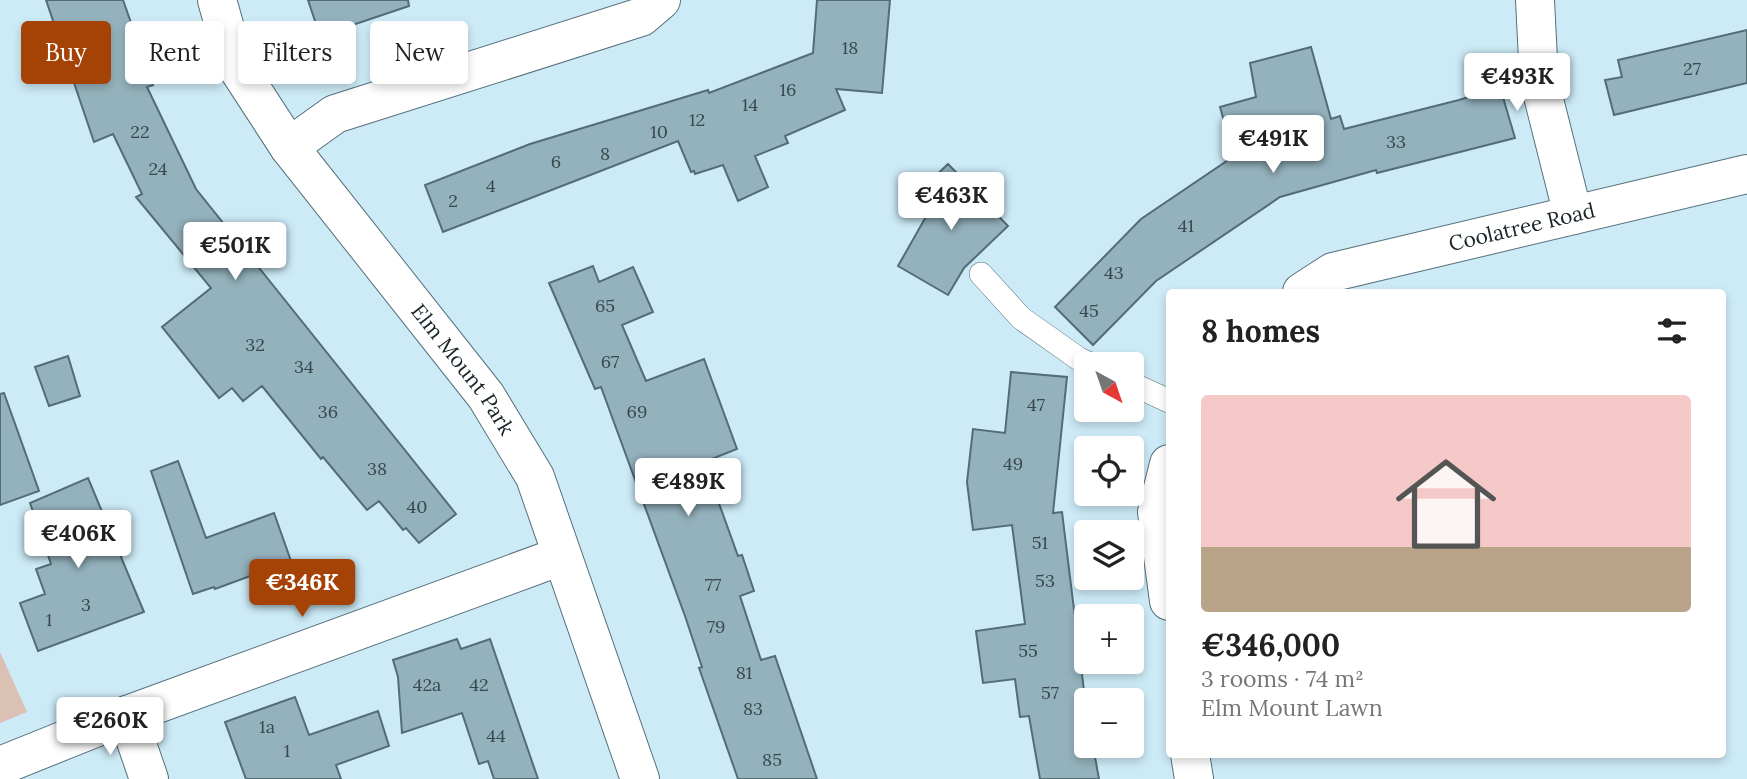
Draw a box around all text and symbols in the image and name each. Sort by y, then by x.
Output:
chip: Buy [21,21,111,84]
chip: Rent [125,21,224,84]
chip: Filters [238,21,356,84]
chip: New [370,21,468,84]
house number: 18 [842,36,858,59]
pin: €493K [1468,54,1566,113]
house number: 27 [1683,57,1701,80]
text: €493K [1480,61,1554,90]
house number: 16 [780,78,796,101]
house number: 14 [742,93,758,116]
house number: 12 [689,108,705,131]
pin: €491K [1224,116,1322,175]
house number: 22 [130,120,150,143]
house number: 10 [650,120,668,143]
text: €491K [1238,123,1308,152]
house number: 33 [1386,130,1406,153]
house number: 8 [600,142,610,165]
house number: 6 [551,150,561,173]
house number: 24 [148,157,168,180]
pin: €463K [902,173,1000,232]
house number: 4 [486,174,496,197]
text: €463K [914,180,988,209]
house number: 2 [448,189,458,212]
street label: Coolatree Road [1446,196,1598,257]
house number: 41 [1178,214,1194,237]
pin: €501K [186,222,284,282]
text: €501K [199,230,271,259]
house number: 43 [1104,261,1124,284]
house number: 65 [595,294,615,317]
street label: Elm Mount Park [405,298,521,441]
house number: 45 [1079,299,1099,322]
text: 8 homes [1201,312,1320,350]
icon: filters [1653,312,1691,350]
house number: 32 [245,333,265,356]
house number: 67 [601,350,619,373]
north arrow [1074,352,1144,422]
map controls [1074,352,1144,758]
house number: 34 [294,355,314,378]
house number: 47 [1027,393,1045,416]
house number: 36 [318,400,338,423]
house number: 69 [627,400,647,423]
button: locate [1074,436,1144,506]
icon: home [1383,441,1509,567]
house number: 49 [1003,452,1023,475]
house number: 38 [367,457,387,480]
pin: €489K [639,458,737,518]
text: €489K [651,466,725,495]
house number: 40 [407,495,427,518]
pin: €406K [29,510,127,570]
text: €406K [40,518,116,547]
button: layers [1074,520,1144,590]
house number: 51 [1032,531,1048,554]
pin: €346K [253,560,351,619]
text: €346K [265,567,339,596]
house number: 53 [1035,569,1055,592]
house number: 77 [705,573,721,596]
house number: 3 [81,593,91,616]
button: + [1074,604,1144,674]
house number: 1 [46,608,52,631]
house number: 79 [707,615,725,638]
text: €346,000 [1201,626,1340,664]
house number: 55 [1018,639,1038,662]
house number: 81 [736,661,752,684]
text: 3 rooms · 74 m² [1201,664,1364,693]
house number: 42a [413,673,441,696]
house number: 42 [469,673,489,696]
house number: 57 [1041,681,1059,704]
button: − [1074,688,1144,758]
text: Elm Mount Lawn [1201,693,1383,722]
house number: 83 [743,697,763,720]
pin: €260K [61,698,159,757]
text: €260K [72,705,148,734]
house number: 1a [259,715,275,738]
house number: 44 [486,724,506,747]
house number: 1 [284,739,290,762]
house number: 85 [762,748,782,771]

